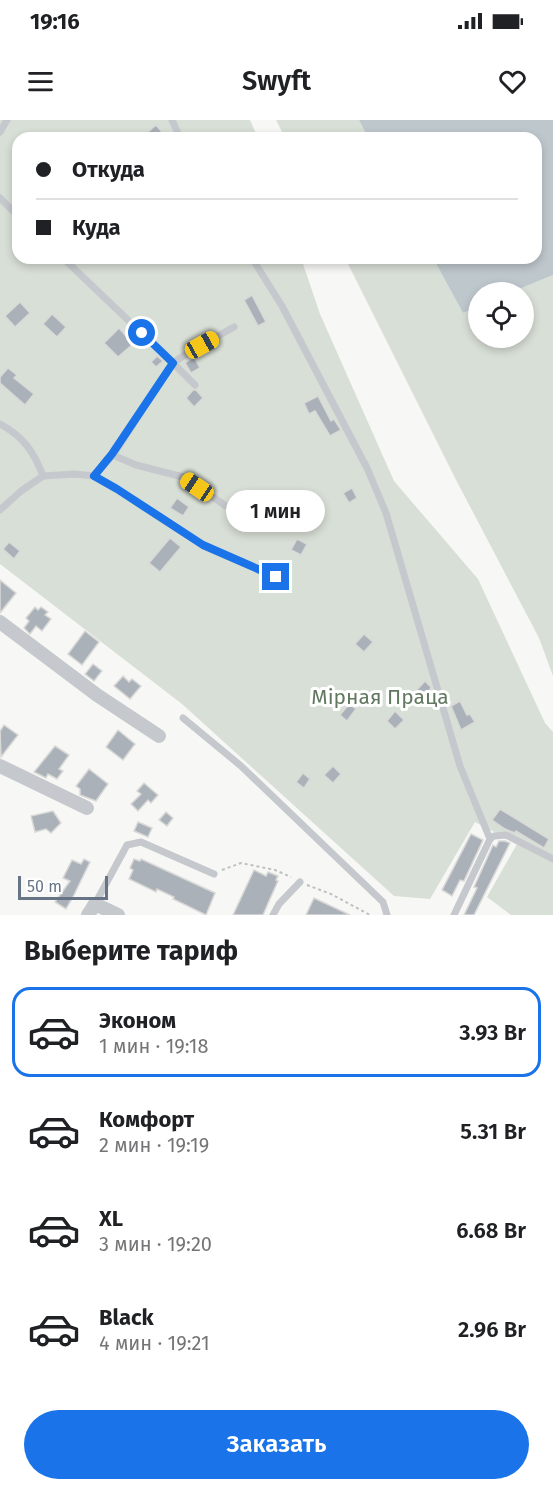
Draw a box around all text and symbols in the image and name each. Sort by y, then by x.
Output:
text: 19:16 [30,8,80,35]
icon: menu [24,65,57,98]
text: Swyft [242,65,311,97]
icon: heart [496,65,529,98]
text: Откуда [72,156,145,183]
text: Куда [72,214,121,241]
map controls [468,282,534,348]
button: locate [468,282,534,348]
route start [128,319,155,346]
car [182,328,222,362]
car [177,469,217,505]
callout: 1 мин [226,490,326,532]
text: 1 мин [250,499,301,523]
route end [262,563,289,590]
park label: Мірная Праца [311,684,449,710]
scale bar [18,873,108,900]
text: 50 m [27,877,62,896]
text: Выберите тариф [24,935,238,967]
icon: car [27,1005,81,1059]
text: Эконом [99,1007,176,1034]
text: 3.93 Br [459,1019,526,1046]
text: 1 мин · 19:18 [99,1034,208,1058]
icon: car [27,1104,81,1158]
text: Комфорт [99,1106,194,1133]
text: 5.31 Br [460,1118,526,1145]
text: 2 мин · 19:19 [99,1133,209,1157]
icon: car [27,1203,81,1257]
text: XL [99,1205,123,1232]
text: 6.68 Br [456,1217,526,1244]
text: 3 мин · 19:20 [99,1232,212,1256]
icon: car [27,1302,81,1356]
text: Black [99,1304,154,1331]
text: 2.96 Br [458,1316,526,1343]
text: 4 мин · 19:21 [99,1331,210,1355]
button: Заказать [24,1410,529,1479]

